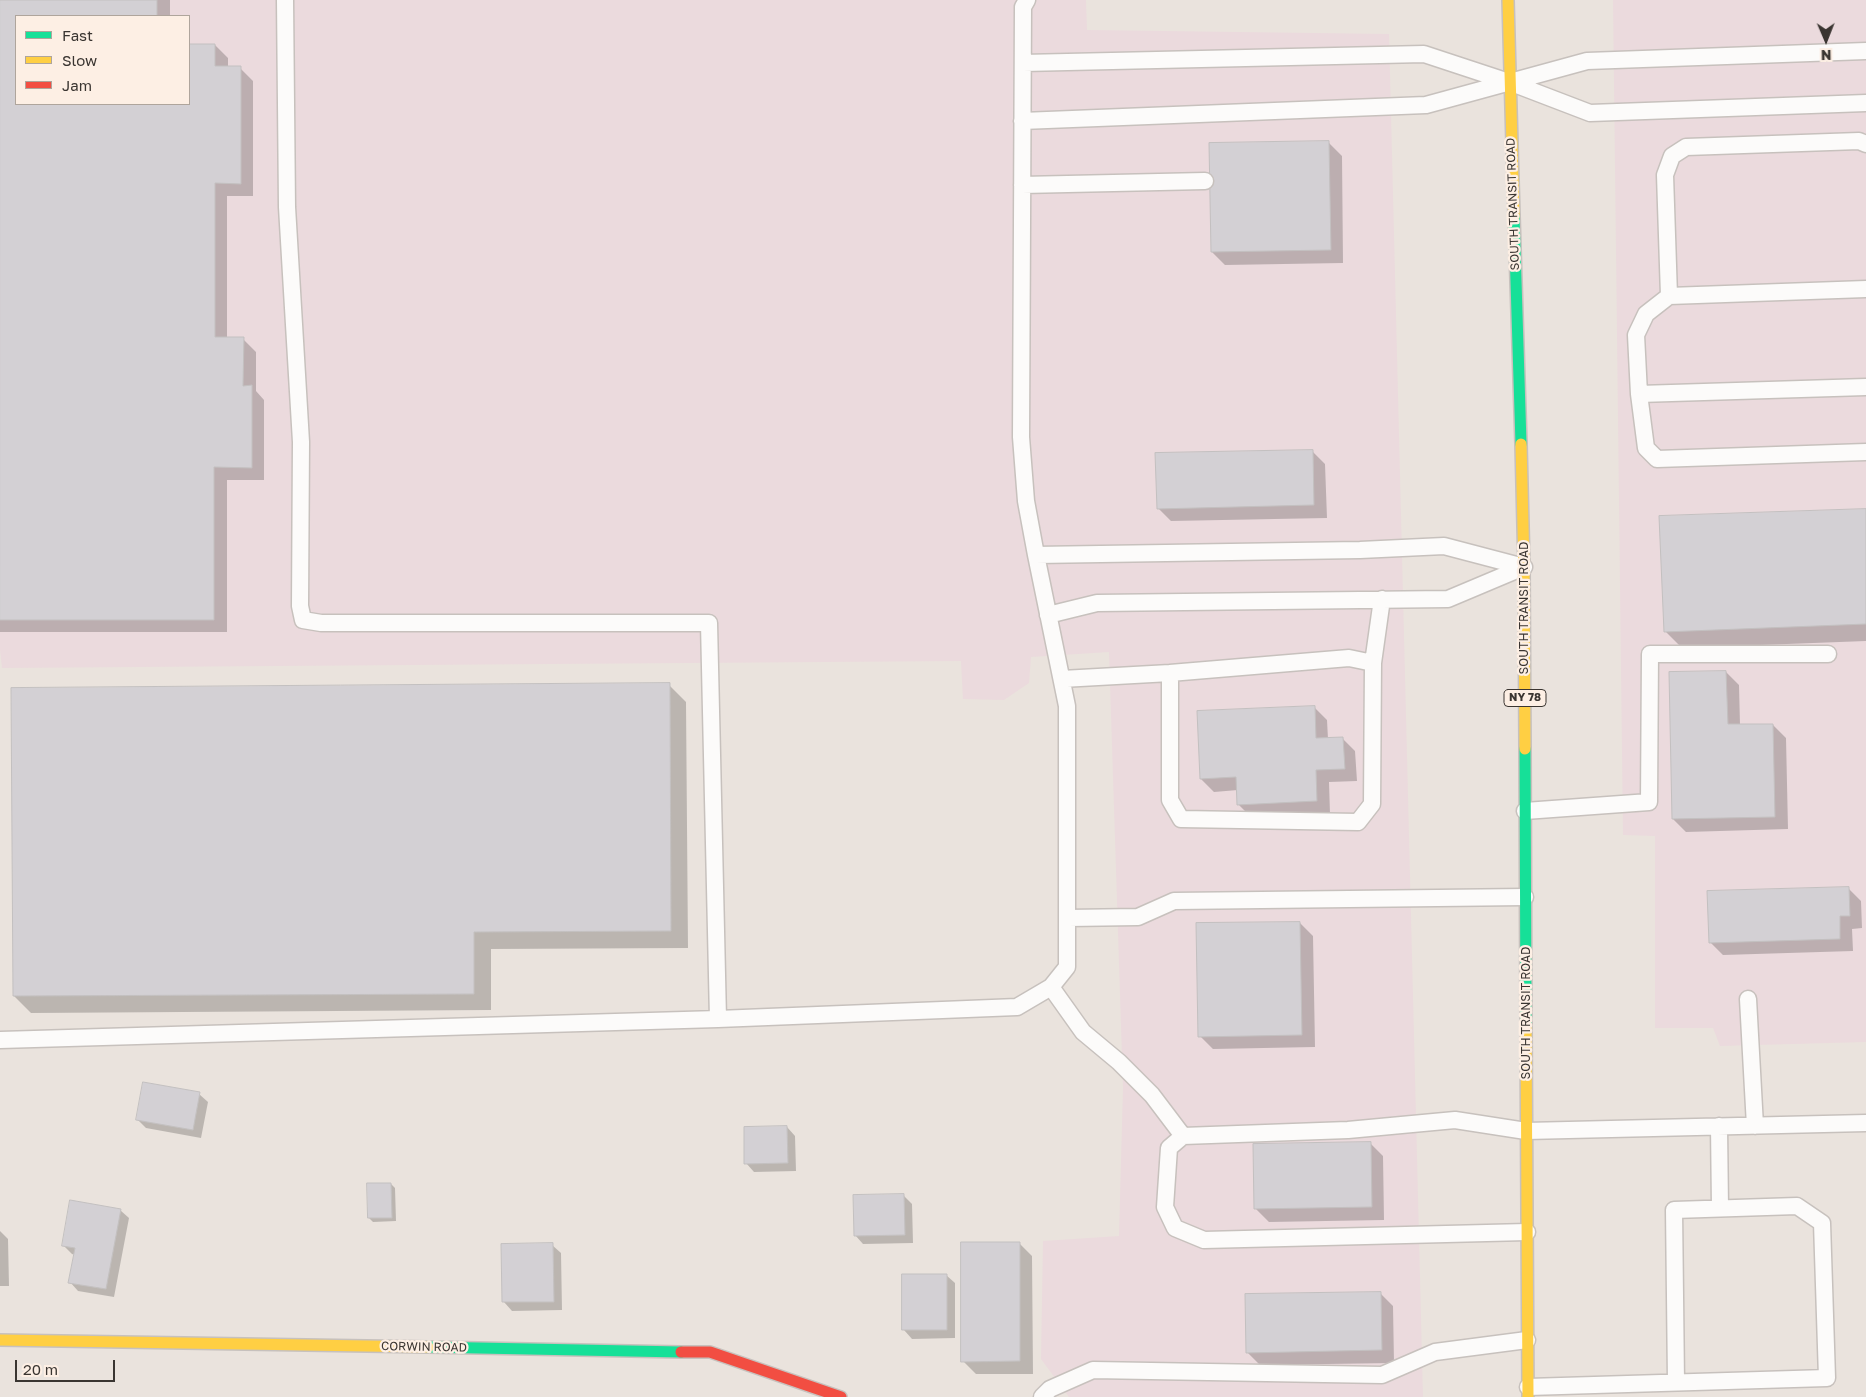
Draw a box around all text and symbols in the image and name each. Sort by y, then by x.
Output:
legend [15,15,190,105]
north arrow [1801,15,1851,65]
text: Fast [62,26,93,44]
text: N [1821,47,1832,64]
text: Slow [62,51,97,69]
text: Jam [62,76,92,94]
street label: SOUTH TRANSIT ROAD [1503,137,1523,271]
street label: SOUTH TRANSIT ROAD [1517,542,1531,674]
road number: NY 78 [1504,690,1546,706]
street label: SOUTH TRANSIT ROAD [1519,947,1533,1079]
street label: CORWIN ROAD [381,1339,467,1355]
scale bar [18,1350,118,1382]
text: 20 m [23,1360,58,1378]

